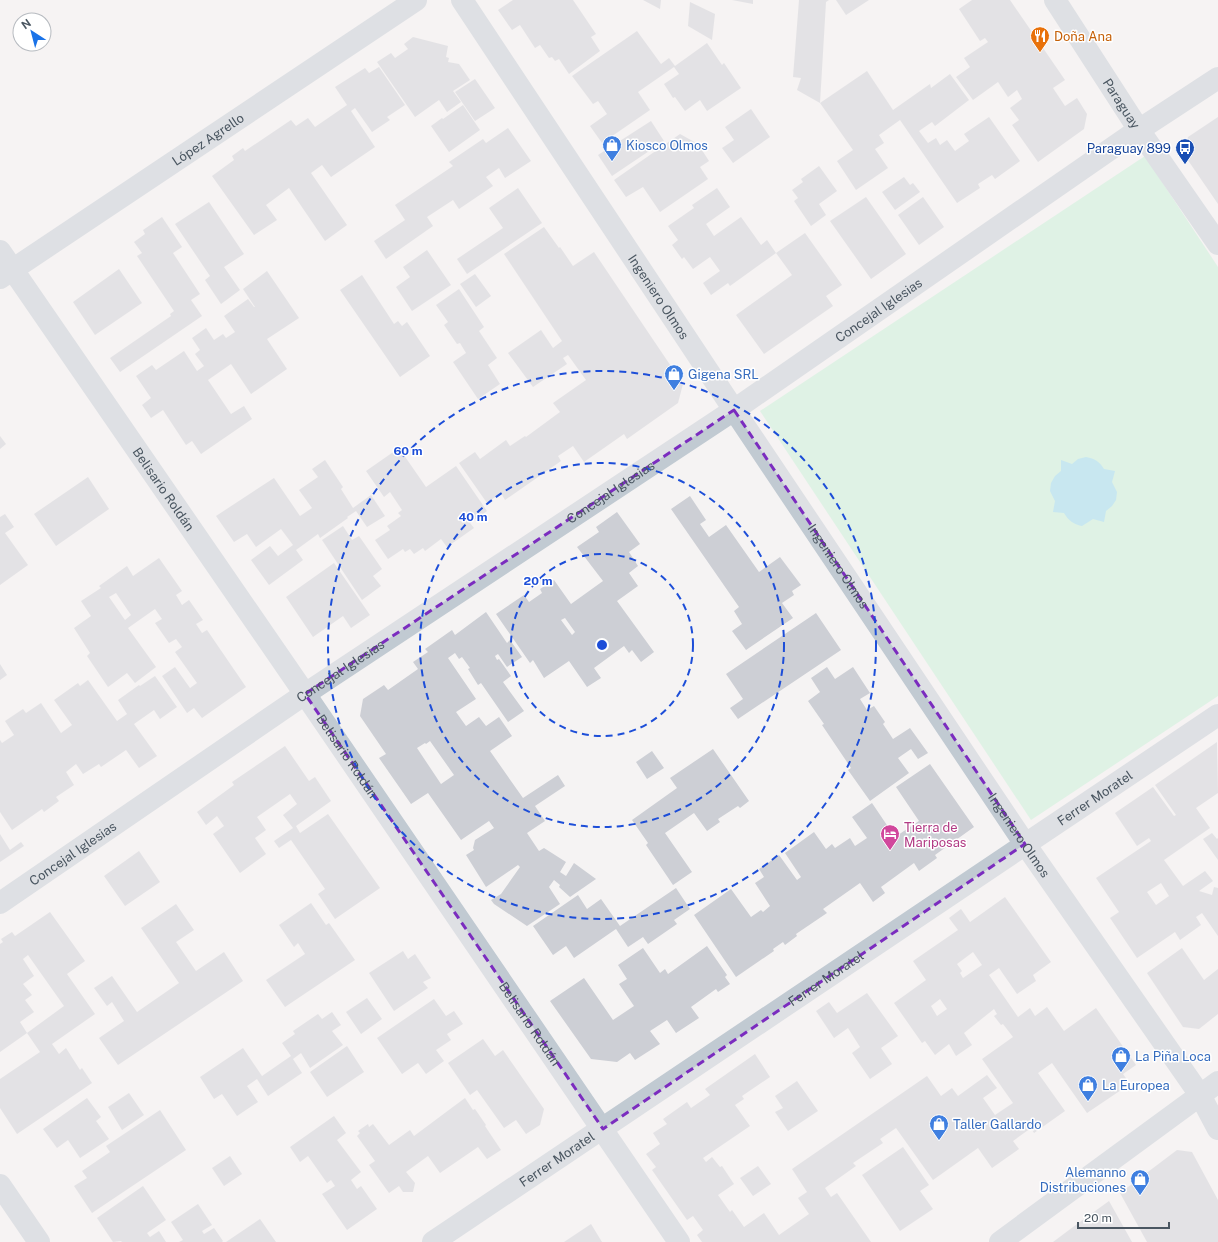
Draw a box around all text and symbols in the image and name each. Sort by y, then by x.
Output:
north arrow [12,12,52,52]
text: N [19,17,33,31]
restaurant icon: Doña Ana [1029,25,1051,53]
place label: Doña Ana [1054,29,1112,44]
street label: Paraguay [1100,75,1143,131]
street label: López Agrello [169,110,247,168]
shop icon: Kiosco Olmos [601,134,623,162]
bus stop icon: Paraguay 899 [1174,137,1196,165]
place label: Kiosco Olmos [626,138,708,153]
place label: Paraguay 899 [1087,141,1171,156]
street label: Ingeniero Olmos [625,251,692,342]
street label: Concejal Iglesias [832,275,925,345]
shop icon: Gigena SRL [663,363,685,391]
place label: Gigena SRL [688,367,759,382]
street label: Belisario Roldán [130,444,198,534]
text: 60 m [393,444,423,458]
street label: Concejal Iglesias [564,457,657,526]
text: 40 m [458,510,488,524]
street label: Ingeniero Olmos [805,521,872,611]
text: 20 m [524,574,553,588]
street label: Concejal Iglesias [294,636,387,705]
centre of rings [595,638,609,652]
street label: Belisario Roldán [314,711,381,801]
street label: Ferrer Moratel [1054,767,1135,828]
street label: Ingeniero Olmos [985,790,1053,880]
street label: Concejal Iglesias [26,818,119,888]
place label: Tierra de Mariposas [904,820,966,850]
hotel icon: Tierra de Mariposas [879,823,901,851]
street label: Ferrer Moratel [785,948,866,1009]
street label: Belisario Roldán [496,979,564,1068]
shop icon: La Piña Loca [1110,1045,1132,1073]
place label: La Piña Loca [1135,1049,1211,1064]
shop icon: La Europea [1077,1074,1099,1102]
place label: La Europea [1102,1078,1170,1093]
shop icon: Taller Gallardo [928,1113,950,1141]
place label: Taller Gallardo [953,1117,1042,1132]
street label: Ferrer Moratel [516,1128,597,1190]
place label: Alemanno Distribuciones [1040,1165,1126,1195]
shop icon: Alemanno Distribuciones [1129,1168,1151,1196]
scale bar [1078,1204,1169,1230]
text: 20 m [1084,1211,1112,1225]

